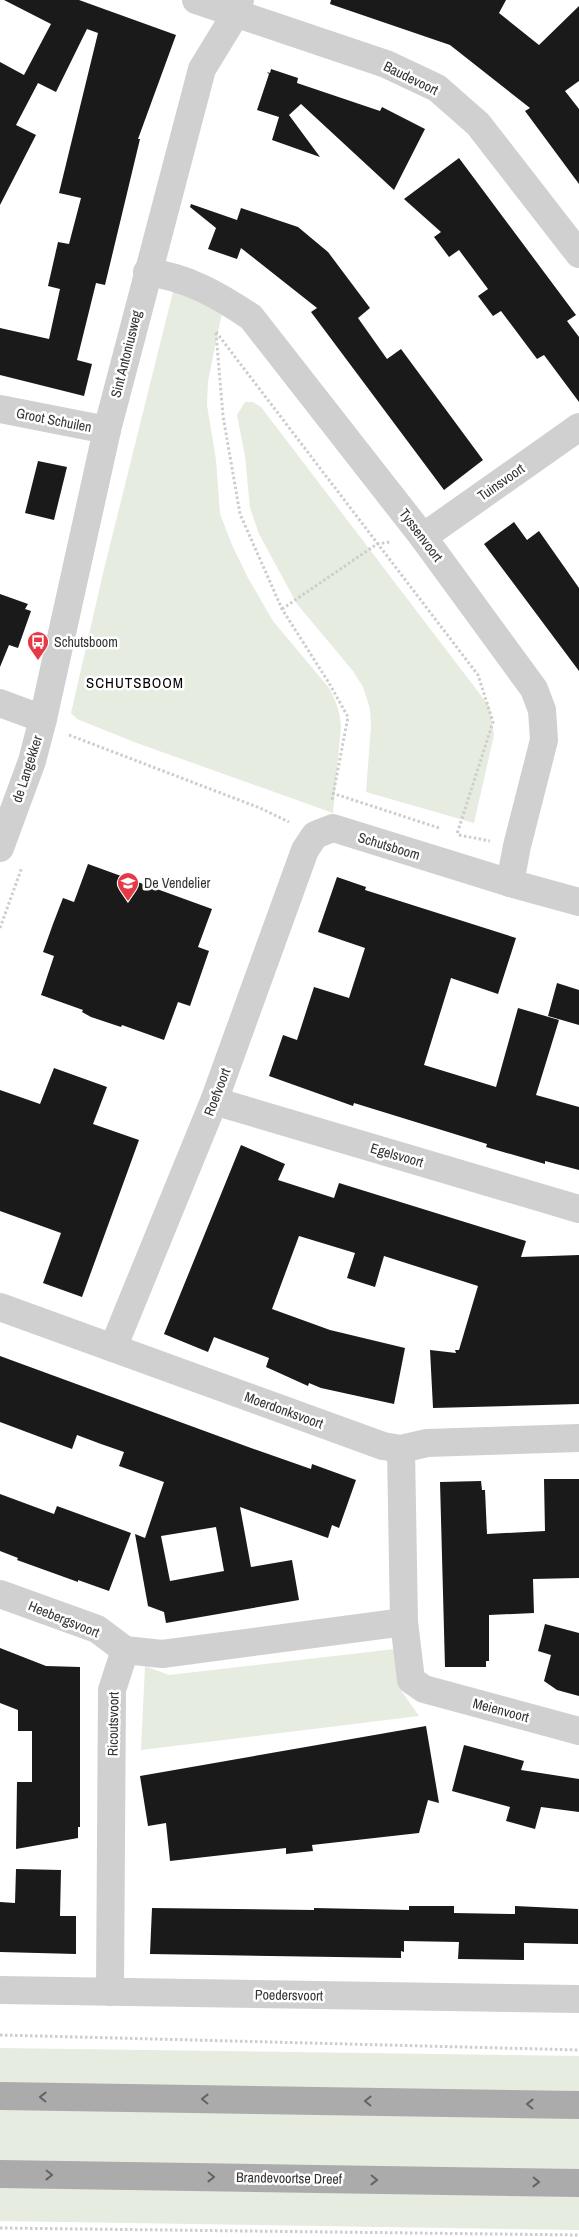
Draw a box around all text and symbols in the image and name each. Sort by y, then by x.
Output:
street label: Baudevoort [381,57,441,99]
street label: Sint Antoniusweg [106,308,146,400]
street label: Groot Schuilen [15,404,93,436]
street label: Tuinsvoort [474,459,528,505]
street label: Tyssenvoort [395,505,447,565]
bus stop icon: Schutsboom [26,630,50,661]
place label: Schutsboom [54,633,118,651]
district label: SCHUTSBOOM [86,672,184,693]
street label: de Langekker [8,733,46,805]
street label: Schutsboom [356,828,422,864]
school or university icon: De Vendelier [116,871,140,902]
place label: De Vendelier [144,874,211,892]
street label: Roefvoort [200,1066,234,1118]
street label: Egelsvoort [368,1139,426,1171]
street label: Moerdonksvoort [242,1387,326,1433]
street label: Heebergsvoort [26,1597,102,1641]
street label: Ricoutsvoort [103,1692,123,1756]
street label: Meienvoort [471,1694,531,1726]
street label: Poedersvoort [255,1985,323,2005]
one-way arrow [39,2092,46,2102]
one-way arrow [201,2094,209,2104]
one-way arrow [364,2096,372,2106]
one-way arrow [526,2099,534,2109]
street label: Brandevoortse Dreef [236,2168,343,2188]
one-way arrow [45,2169,53,2180]
one-way arrow [208,2172,215,2182]
one-way arrow [370,2175,378,2185]
one-way arrow [532,2177,540,2187]

